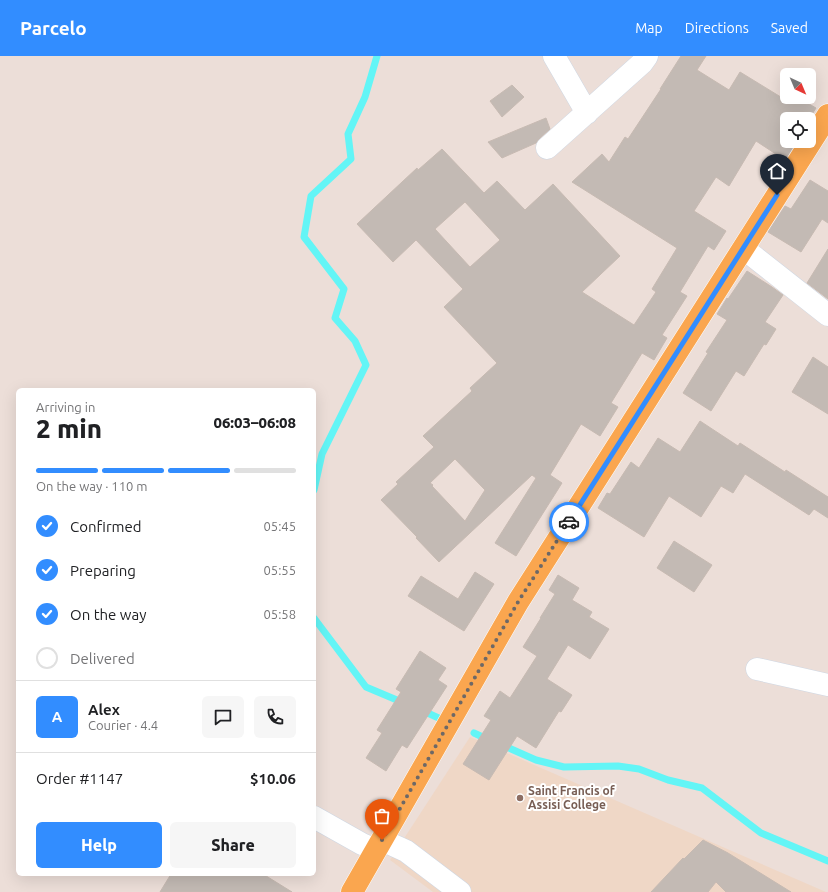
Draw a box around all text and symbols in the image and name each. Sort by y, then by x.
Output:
text: Parcelo [20,17,87,39]
text: Map [635,20,663,36]
text: Directions [685,20,749,36]
text: Saved [771,20,808,36]
north arrow [780,68,816,104]
map controls [780,68,816,148]
button: locate [780,112,816,148]
pin [760,154,794,195]
icon: home [766,160,788,182]
text: Arriving in [36,400,95,414]
text: 2 min [36,414,102,443]
text: 06:03–06:08 [213,414,296,431]
text: On the way · 110 m [36,479,148,493]
courier [549,502,589,542]
icon: car [558,511,580,533]
icon: check [36,515,58,537]
text: Confirmed [70,518,142,535]
text: 05:45 [263,519,296,533]
icon: check [36,559,58,581]
text: Preparing [70,562,136,579]
text: 05:55 [263,563,296,577]
icon: check [36,603,58,625]
text: On the way [70,606,146,623]
text: 05:58 [263,607,296,621]
text: Delivered [70,650,135,667]
button: chat [202,696,244,738]
button: phone [254,696,296,738]
text: Alex [88,701,120,718]
text: A [52,708,62,725]
text: Courier · 4.4 [88,718,158,732]
text: Order #1147 [36,770,123,787]
text: $10.06 [250,770,296,787]
place label: Saint Francis of Assisi College [528,784,616,811]
marker: Saint Francis of Assisi College [515,793,525,803]
pin [365,799,399,840]
icon: bag [371,805,393,827]
button: Help [36,822,162,868]
button: Share [170,822,296,868]

